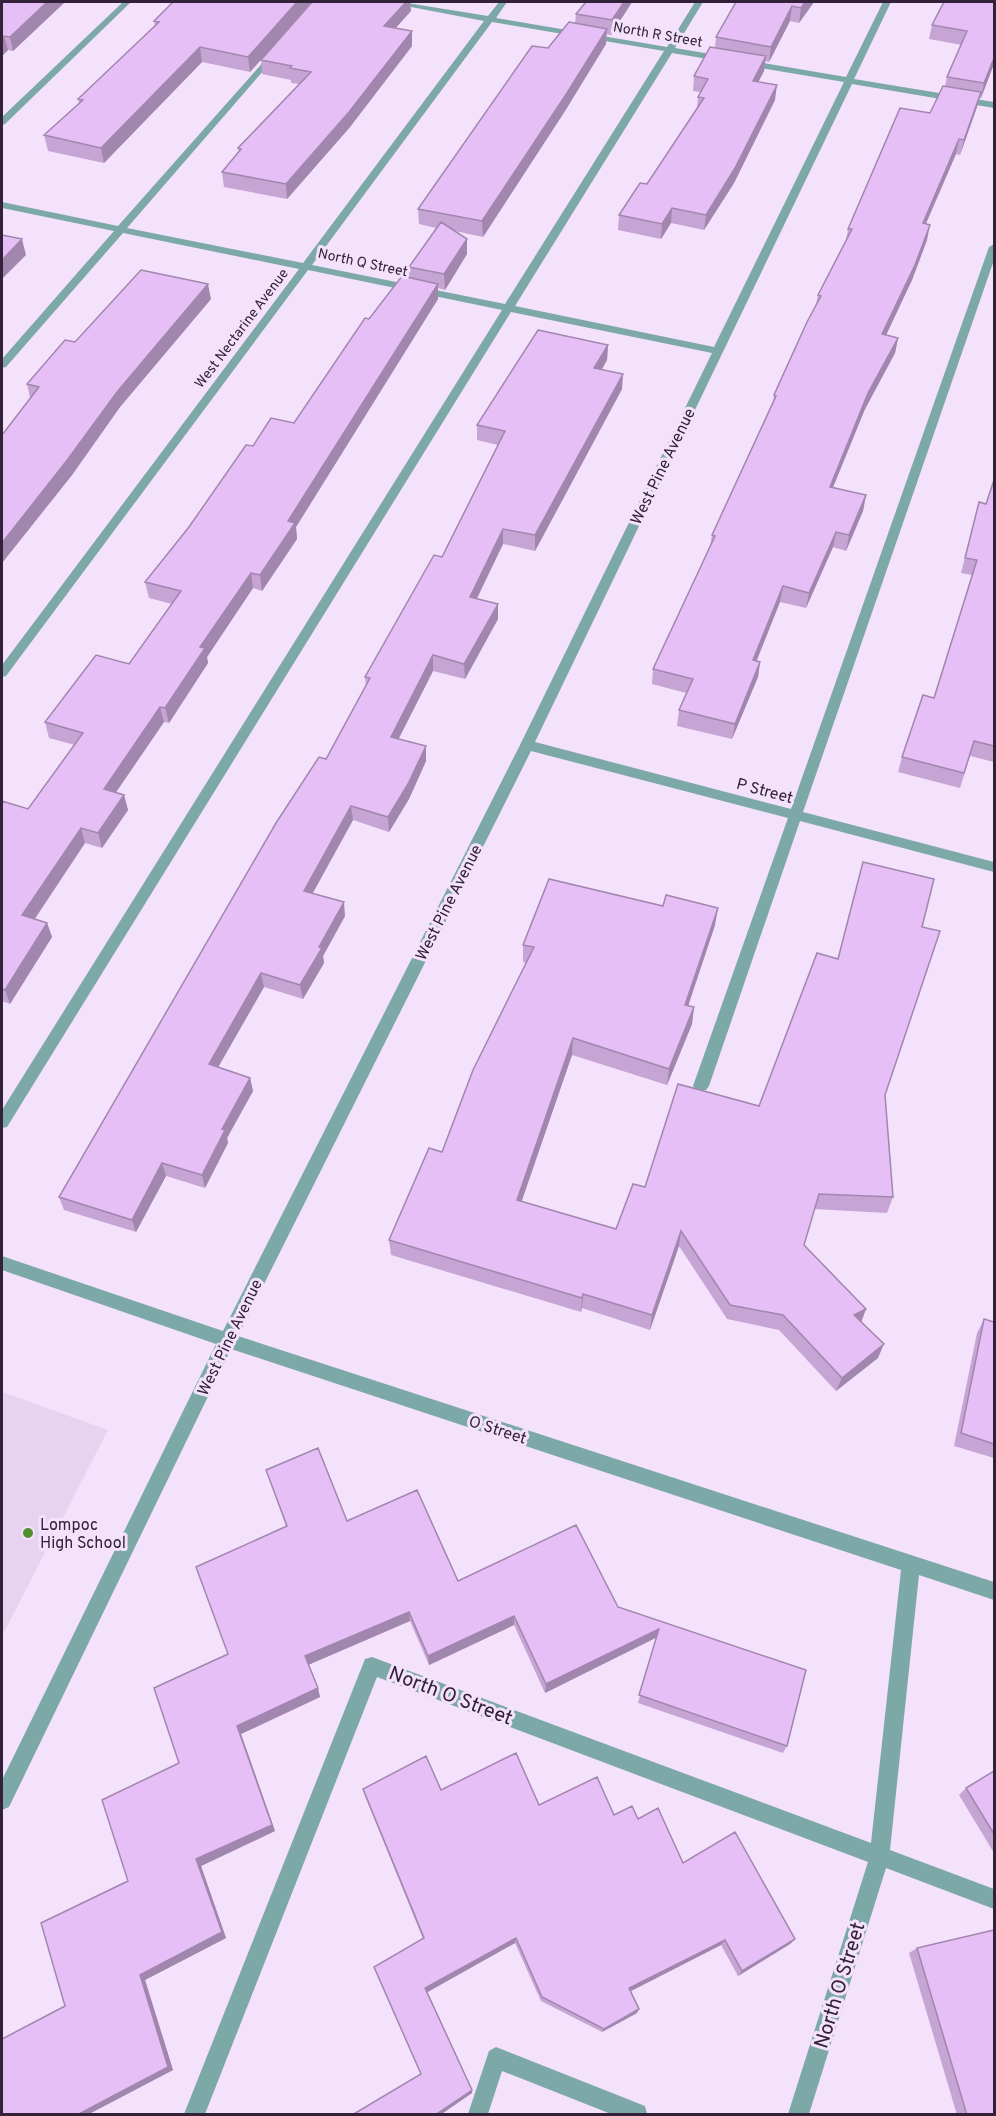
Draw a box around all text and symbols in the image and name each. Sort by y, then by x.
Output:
street label: North R Street [612,19,704,52]
street label: North Q Street [316,246,409,281]
street label: West Nectarine Avenue [192,266,293,392]
street label: West Pine Avenue [627,405,701,528]
street label: P Street [734,775,795,809]
street label: West Pine Avenue [412,842,488,964]
street label: West Pine Avenue [194,1276,268,1399]
street label: O Street [466,1412,529,1450]
place label: Lompoc High School [40,1516,126,1554]
marker: Lompoc High School [21,1526,35,1540]
street label: North O Street [385,1661,516,1732]
street label: North O Street [809,1919,872,2052]

